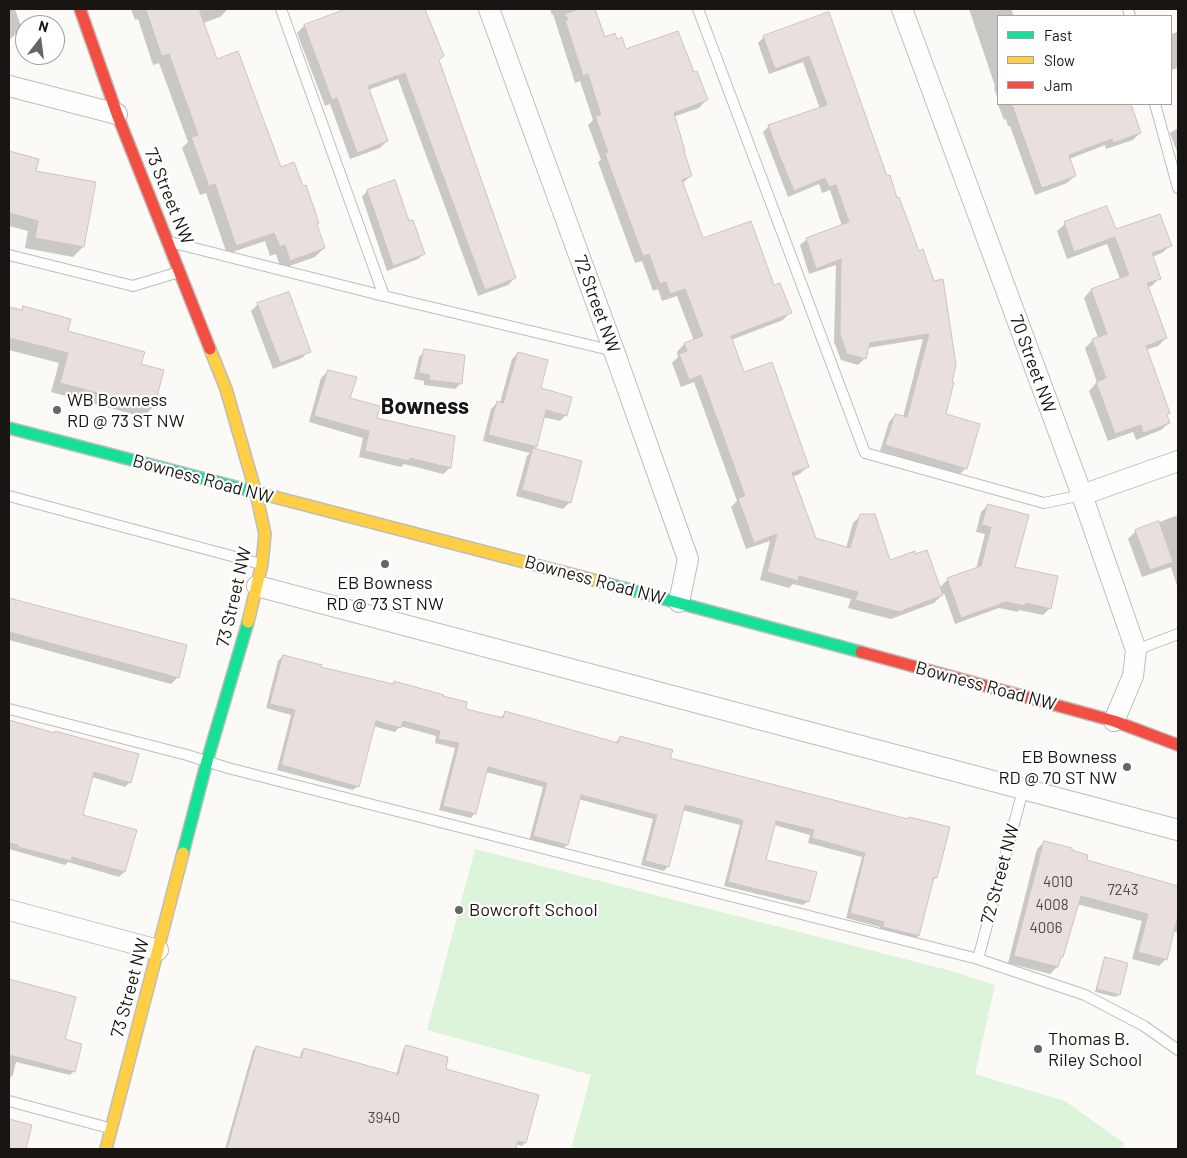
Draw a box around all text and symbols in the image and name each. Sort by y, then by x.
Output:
north arrow [15,15,65,65]
legend [997,15,1172,105]
text: N [37,17,50,35]
text: Fast [1044,26,1072,44]
text: Slow [1044,51,1075,69]
text: Jam [1044,76,1073,94]
street label: 73 Street NW [140,145,198,247]
street label: 72 Street NW [569,252,625,356]
street label: 70 Street NW [1005,312,1061,416]
place label: WB Bowness RD @ 73 ST NW [67,389,185,432]
district label: Bowness [381,394,469,420]
marker: WB Bowness RD @ 73 ST NW [51,404,63,416]
street label: Bowness Road NW [130,450,276,508]
street label: 73 Street NW [212,545,256,649]
street label: Bowness Road NW [522,551,668,609]
marker: EB Bowness RD @ 73 ST NW [379,558,391,570]
place label: EB Bowness RD @ 73 ST NW [326,572,444,614]
street label: Bowness Road NW [913,657,1059,715]
place label: EB Bowness RD @ 70 ST NW [999,746,1117,789]
marker: EB Bowness RD @ 70 ST NW [1121,761,1133,773]
street label: 72 Street NW [976,822,1024,926]
house number: 4010 [1043,873,1073,891]
house number: 7243 [1107,881,1139,899]
house number: 4008 [1035,896,1069,914]
place label: Bowcroft School [469,899,598,921]
marker: Bowcroft School [453,904,465,916]
house number: 4006 [1030,919,1062,937]
street label: 73 Street NW [106,936,154,1040]
place label: Thomas B. Riley School [1048,1028,1142,1070]
marker: Thomas B. Riley School [1032,1043,1044,1055]
house number: 3940 [368,1109,400,1127]

